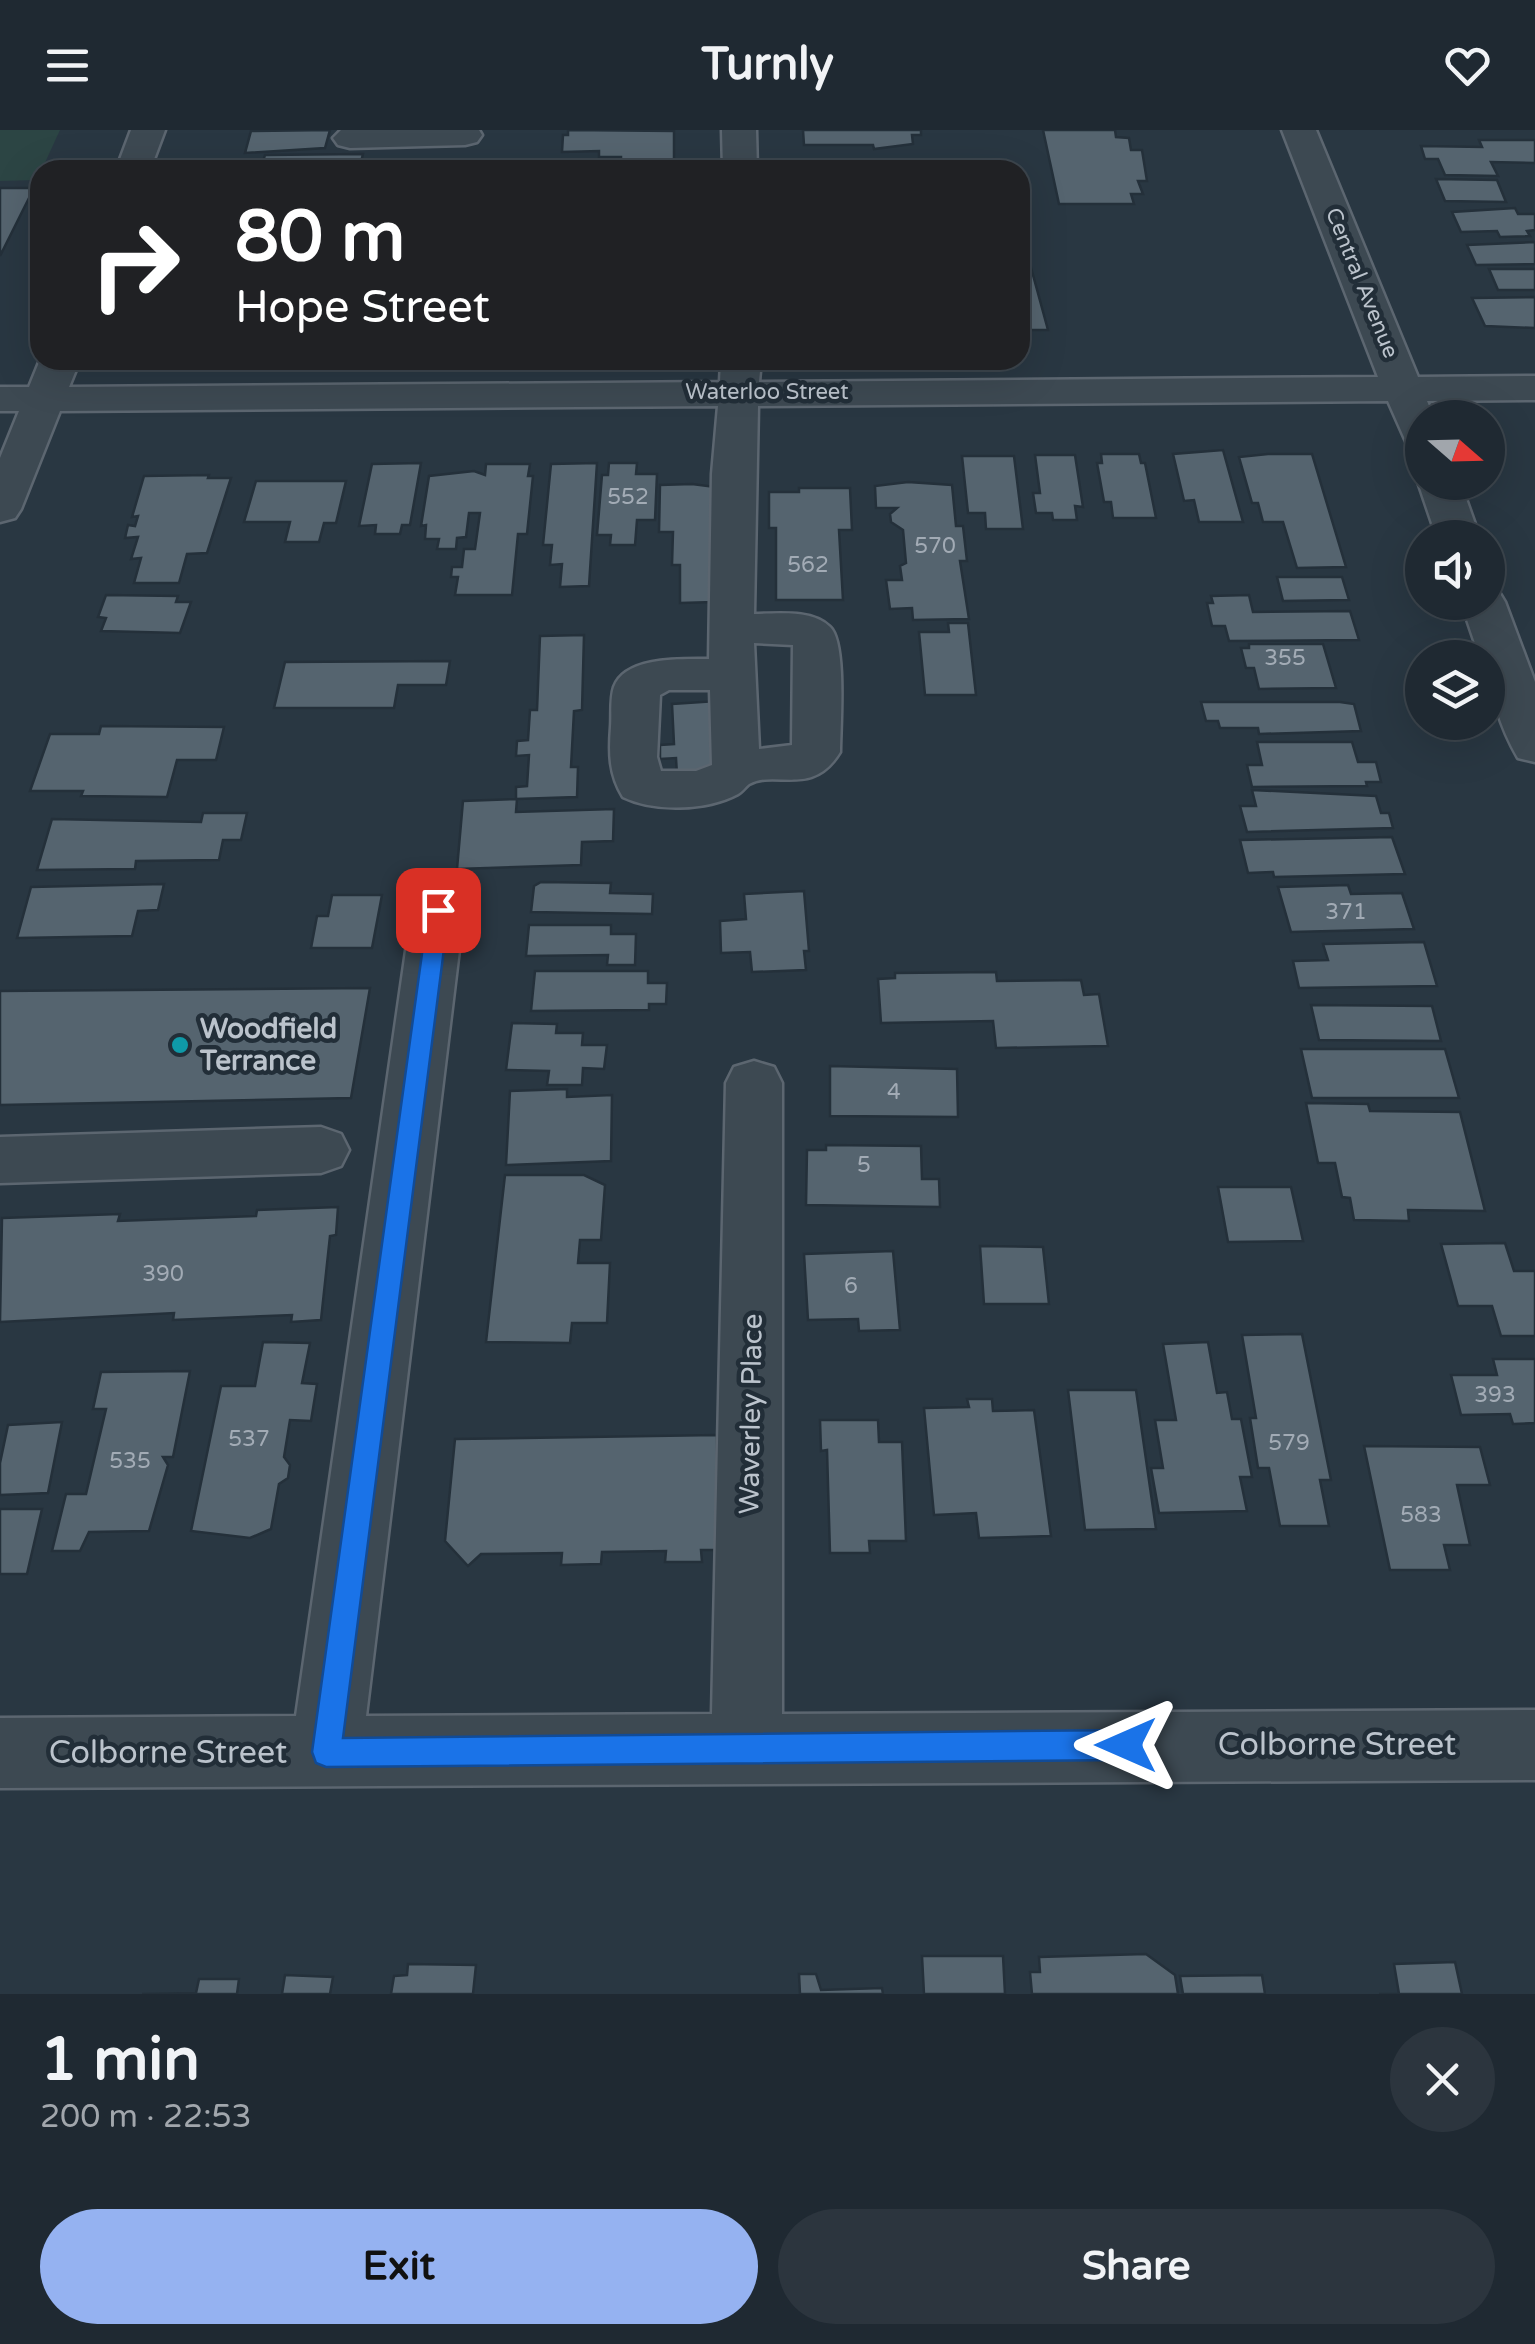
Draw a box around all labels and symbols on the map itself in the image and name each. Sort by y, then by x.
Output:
street label: Central Avenue [1320,204,1404,362]
street label: Waterloo Street [685,379,849,405]
north arrow [1405,400,1505,500]
house number: 552 [607,484,649,510]
house number: 570 [914,533,956,559]
house number: 562 [787,552,829,578]
house number: 355 [1264,645,1306,671]
pin [396,868,481,953]
house number: 371 [1325,899,1367,925]
place label: Woodfield Terrance [199,1012,337,1078]
marker: Woodfield Terrance [169,1034,191,1056]
house number: 4 [887,1079,901,1105]
house number: 5 [857,1152,871,1178]
house number: 390 [142,1261,184,1287]
house number: 6 [844,1273,858,1299]
street label: Waverley Place [732,1313,770,1515]
house number: 393 [1474,1382,1516,1408]
house number: 537 [228,1426,270,1452]
house number: 579 [1268,1430,1310,1456]
house number: 535 [109,1448,151,1474]
house number: 583 [1400,1502,1442,1528]
position arrow [1074,1693,1178,1797]
street label: Colborne Street [1218,1726,1456,1764]
street label: Colborne Street [49,1734,287,1772]

